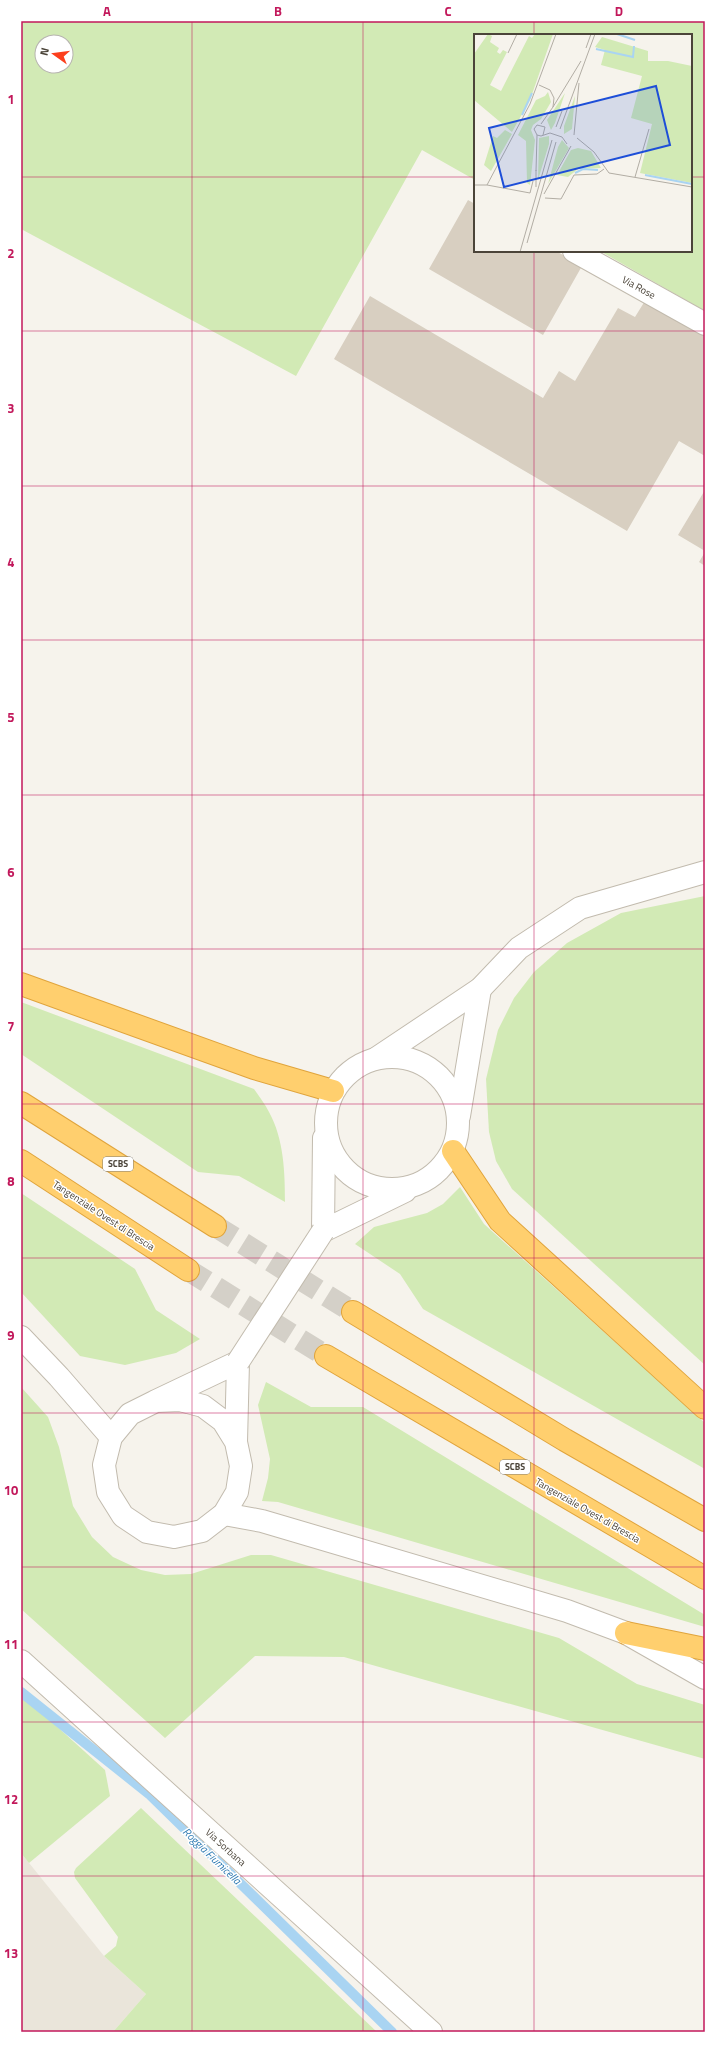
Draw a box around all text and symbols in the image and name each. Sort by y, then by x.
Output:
text: A [103,1,111,21]
text: B [274,1,282,21]
text: C [444,1,452,21]
text: D [615,1,623,21]
north arrow [34,34,74,74]
inset map [474,34,692,252]
text: N [36,46,53,57]
text: 1 [7,89,15,109]
text: 2 [7,243,15,263]
street label: Via Rose [619,272,658,303]
text: 3 [7,398,15,418]
text: 4 [7,552,15,572]
text: 5 [7,707,15,727]
text: 6 [7,862,15,882]
text: 7 [7,1016,15,1036]
road number: SCBS [103,1157,133,1171]
text: 8 [7,1171,15,1191]
street label: Tangenziale Ovest di Brescia [50,1177,158,1254]
text: 9 [7,1325,15,1345]
road number: SCBS [500,1460,530,1474]
street label: Tangenziale Ovest di Brescia [533,1474,643,1547]
text: 10 [4,1480,18,1500]
text: 11 [4,1634,18,1654]
text: 12 [4,1789,18,1809]
water label: Roggia Fiumicella [179,1824,245,1888]
street label: Via Sorbana [202,1825,249,1870]
text: 13 [4,1943,18,1963]

